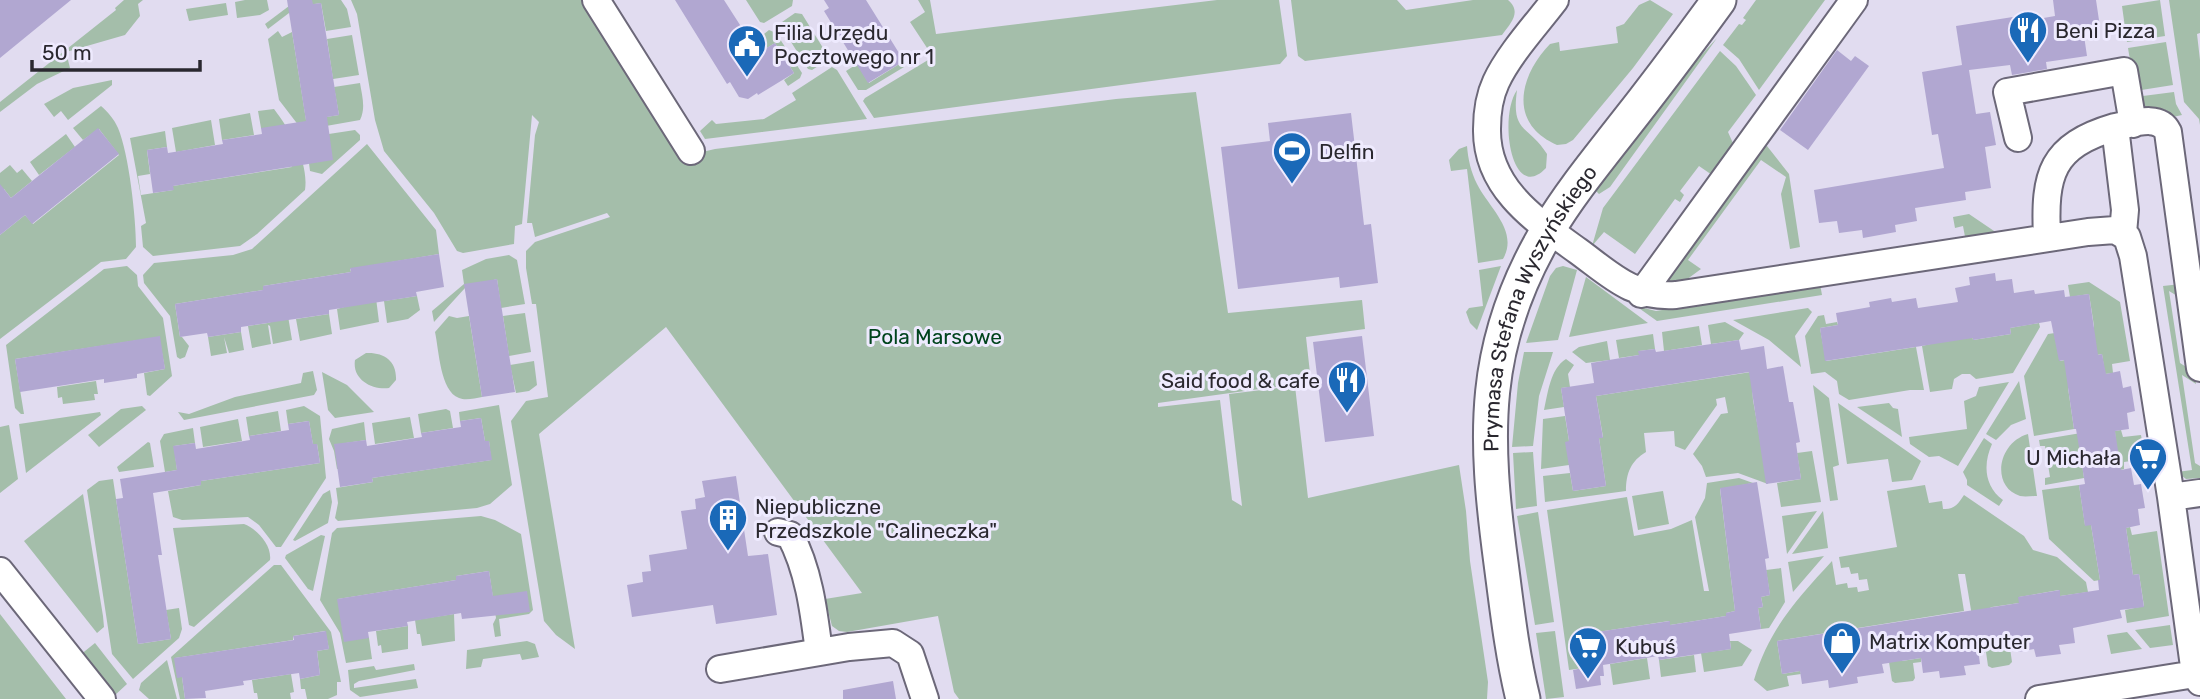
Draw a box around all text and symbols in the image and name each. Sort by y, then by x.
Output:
restaurant icon: Beni Pizza [2007,9,2049,64]
place label: Beni Pizza [2055,18,2155,43]
place label: Filia Urzędu Pocztowego nr 1 [774,20,934,69]
public building icon: Filia Urzędu Pocztowego nr 1 [726,23,768,78]
scale bar [32,28,200,72]
text: 50 m [42,40,92,65]
sports icon: Delfin [1271,130,1313,185]
place label: Delfin [1319,139,1375,164]
street label: Prymasa Stefana Wyszyńskiego [1478,160,1602,452]
park label: Pola Marsowe [868,324,1002,349]
restaurant icon: Said food & cafe [1326,359,1368,414]
place label: Said food & cafe [1161,368,1320,393]
supermarket icon: U Michała [2127,436,2169,491]
place label: U Michała [2026,445,2121,470]
place label: Niepubliczne Przedszkole "Calineczka" [755,494,997,543]
building icon: Niepubliczne Przedszkole "Calineczka" [707,497,749,552]
shop icon: Matrix Komputer [1821,620,1863,675]
supermarket icon: Kubuś [1567,625,1609,680]
place label: Matrix Komputer [1869,629,2031,654]
place label: Kubuś [1615,634,1676,659]

